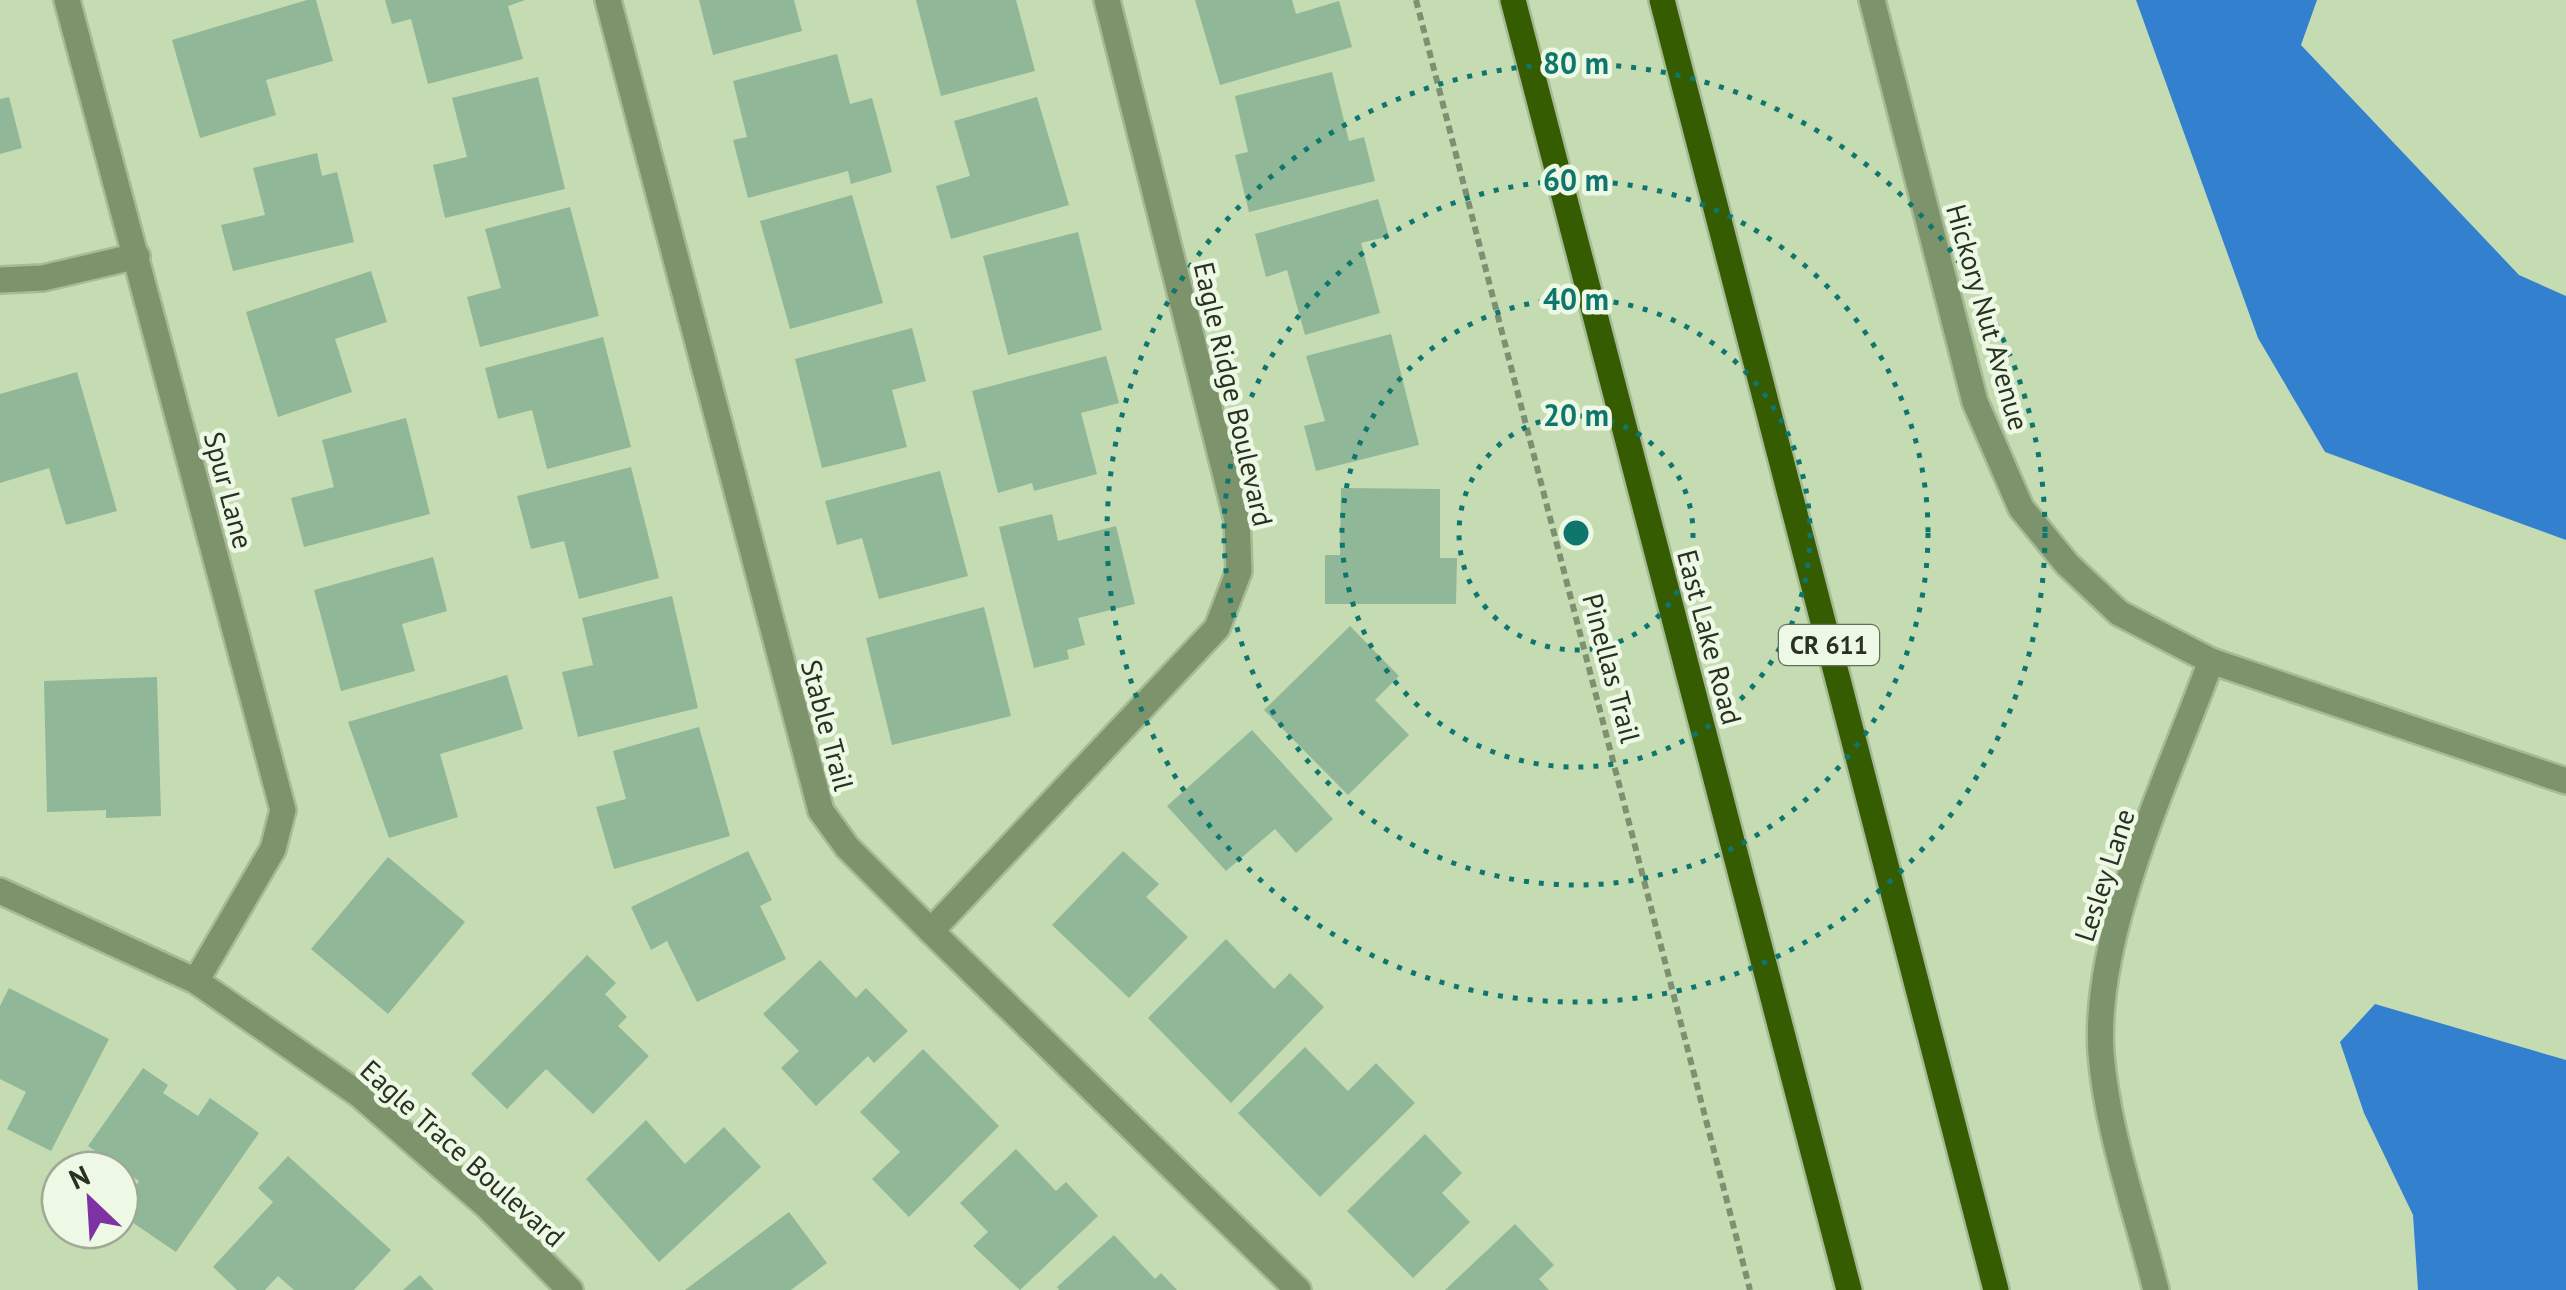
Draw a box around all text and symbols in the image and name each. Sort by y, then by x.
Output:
text: 80 m [1543,43,1609,82]
text: 60 m [1543,160,1609,199]
street label: Hickory Nut Avenue [1938,200,2038,434]
street label: Eagle Ridge Boulevard [1186,258,1282,530]
text: 40 m [1543,279,1609,318]
text: 20 m [1543,395,1609,434]
street label: Spur Lane [196,428,262,552]
centre of rings [1558,515,1594,551]
street label: East Lake Road [1669,546,1751,728]
street label: Pinellas Trail [1574,589,1650,747]
road number: CR 611 [1779,625,1879,665]
street label: Stable Trail [793,655,863,795]
street label: Lesley Lane [2065,804,2143,946]
street label: Eagle Trace Boulevard [353,1051,573,1255]
north arrow [40,1150,140,1250]
text: N [63,1156,95,1198]

